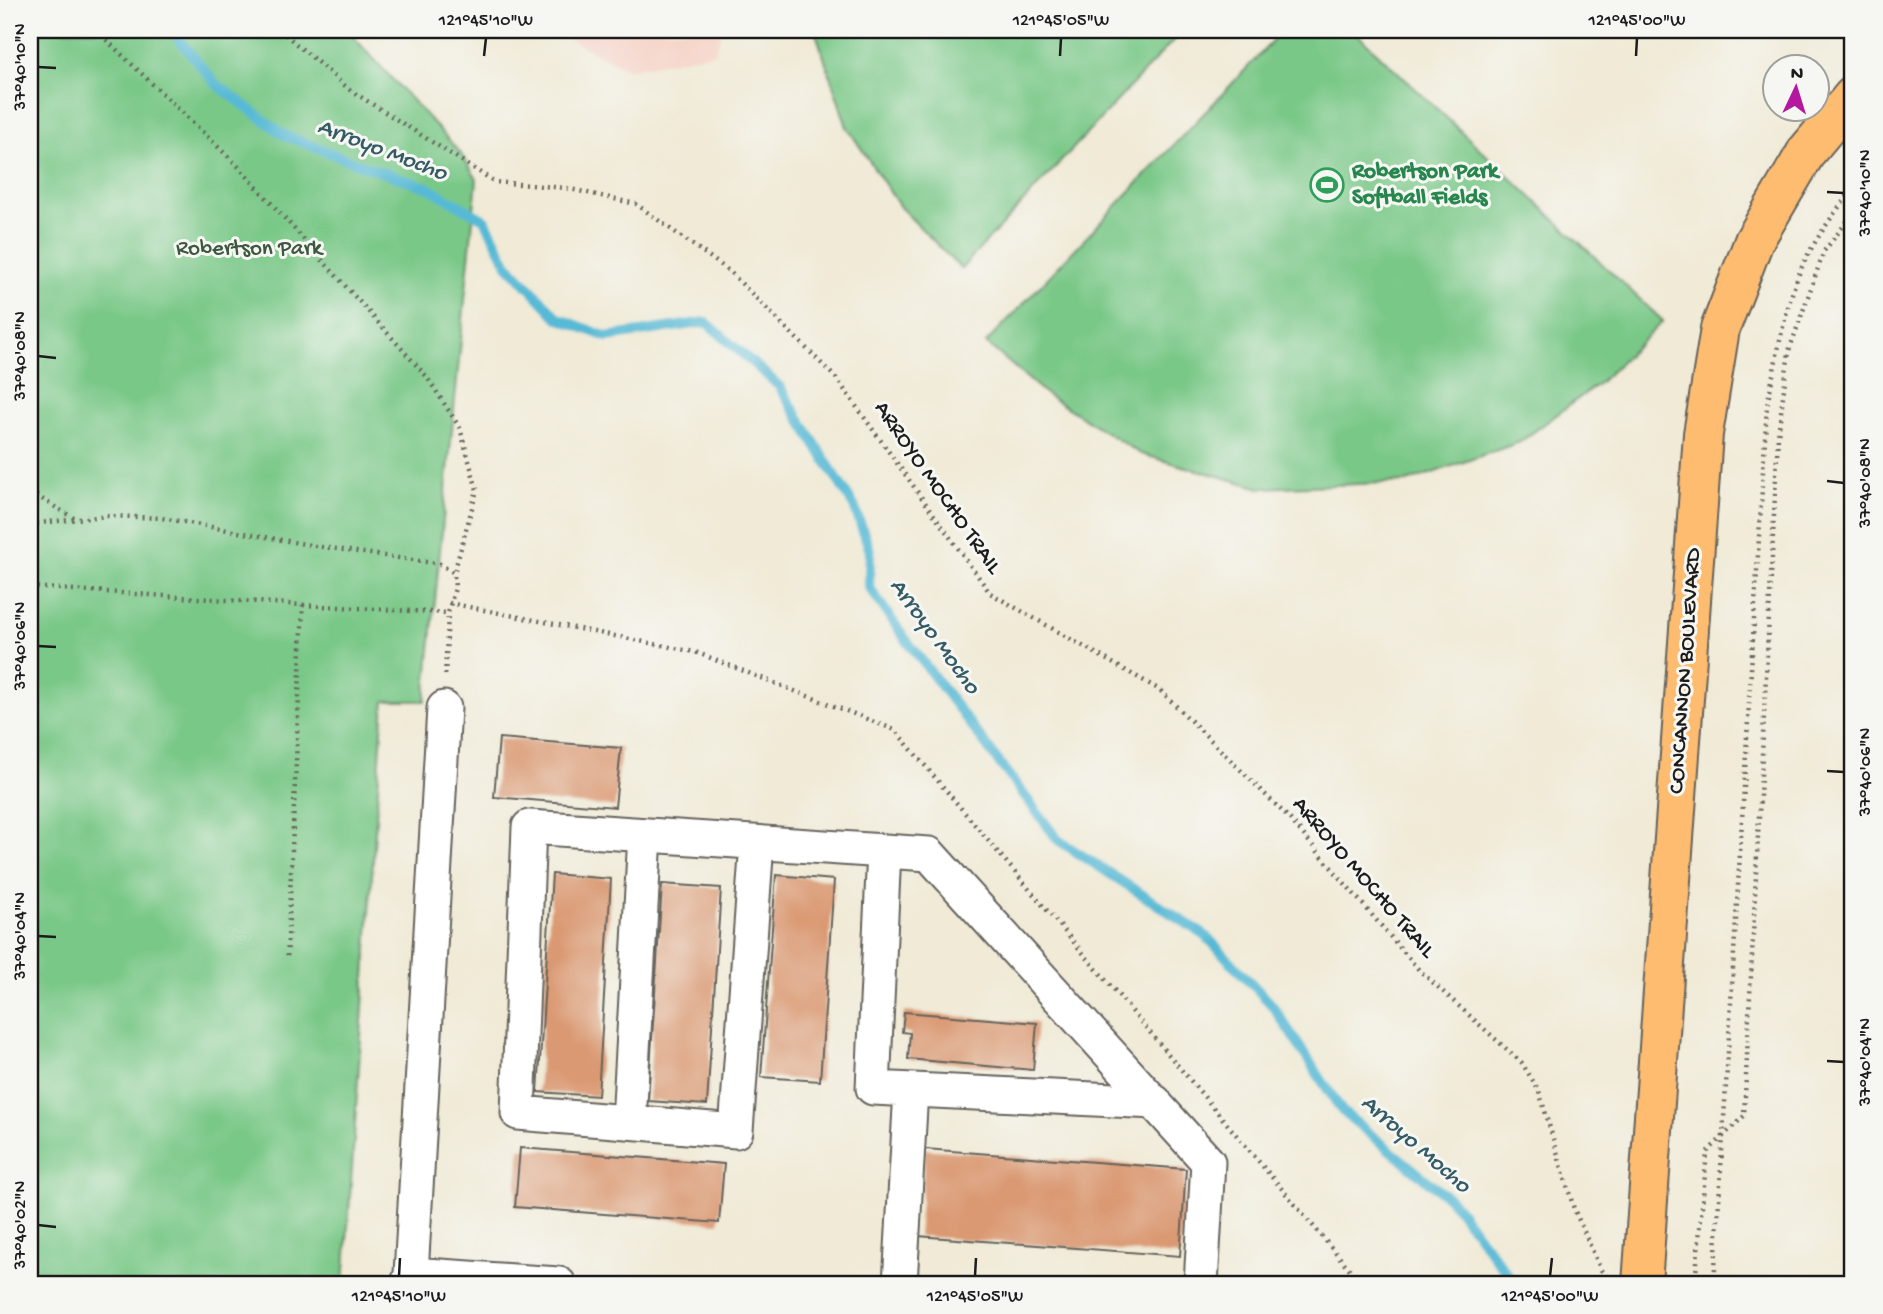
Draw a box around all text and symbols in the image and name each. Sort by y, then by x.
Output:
text: 121°45'10"W [438,11,533,32]
text: 121°45'05"W [1012,11,1109,32]
text: 121°45'00"W [1587,11,1686,32]
text: 37°40'10"N [11,24,32,111]
north arrow [1760,52,1830,122]
text: N [1790,63,1804,86]
water label: Arroyo Mocho [313,113,452,189]
text: 37°40'10"N [1856,150,1877,237]
place label: Robertson Park Softball Fields [1351,159,1501,212]
sports icon: Robertson Park Softball Fields [1308,166,1346,204]
park label: Robertson Park [176,236,325,263]
text: 37°40'08"N [11,311,32,402]
street label: ARROYO MOCHO TRAIL [867,396,1008,581]
text: 37°40'08"N [1856,438,1877,529]
street label: CONCANNON BOULEVARD [1664,546,1708,795]
water label: Arroyo Mocho [882,573,987,702]
text: 37°40'06"N [11,602,32,691]
text: 37°40'06"N [1856,728,1877,817]
street label: ARROYO MOCHO TRAIL [1286,792,1441,965]
text: 37°40'04"N [11,892,32,981]
text: 37°40'04"N [1856,1018,1877,1107]
water label: Arroyo Mocho [1354,1089,1477,1202]
text: 37°40'02"N [11,1181,32,1270]
text: 121°45'10"W [351,1287,446,1308]
text: 121°45'05"W [926,1287,1023,1308]
text: 121°45'00"W [1500,1287,1599,1308]

